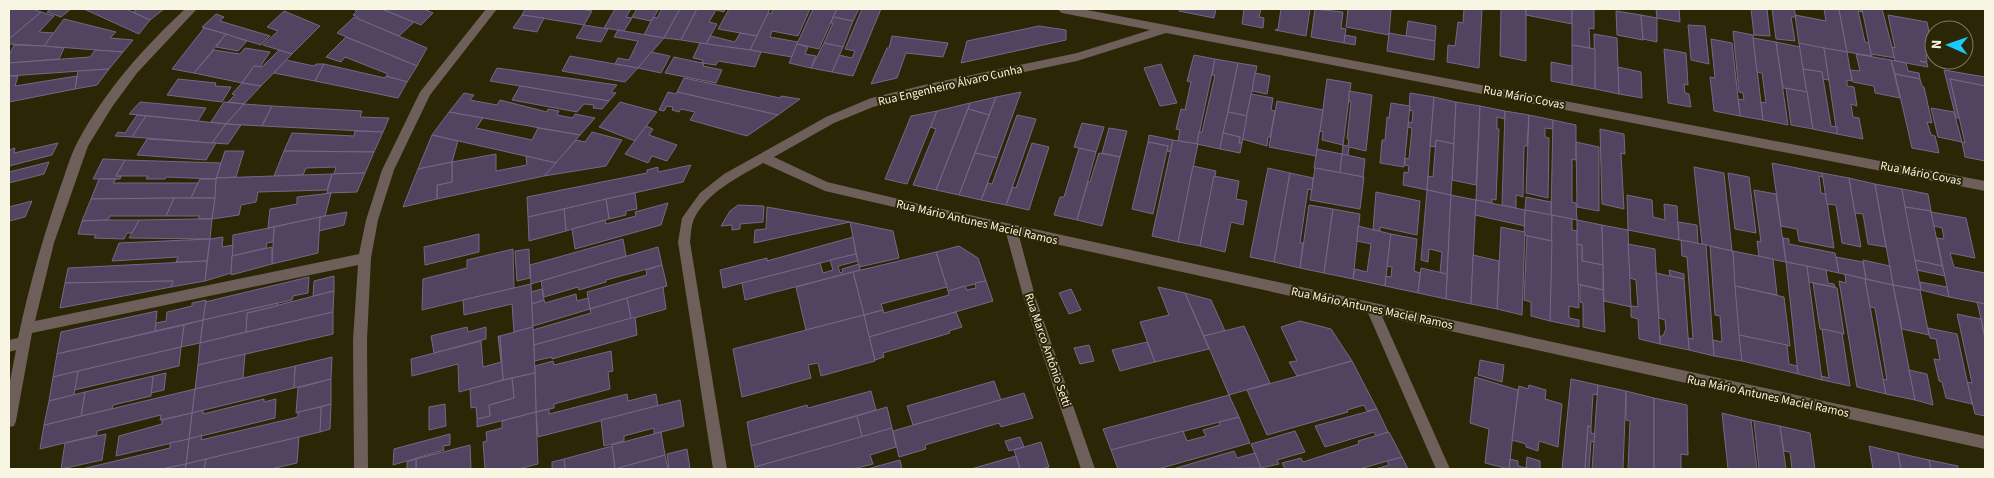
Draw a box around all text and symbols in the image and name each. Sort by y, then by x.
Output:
north arrow [1924,20,1974,70]
text: N [1927,40,1947,50]
street label: Rua Engenheiro Álvaro Cunha [876,61,1024,110]
street label: Rua Mário Covas [1482,81,1566,114]
street label: Rua Mário Covas [1879,157,1963,190]
street label: Rua Mário Antunes Maciel Ramos [895,196,1059,249]
street label: Rua Mário Antunes Maciel Ramos [1289,283,1454,334]
street label: Rua Marco Antônio Setti [1020,291,1075,410]
street label: Rua Mário Antunes Maciel Ramos [1685,371,1850,422]

